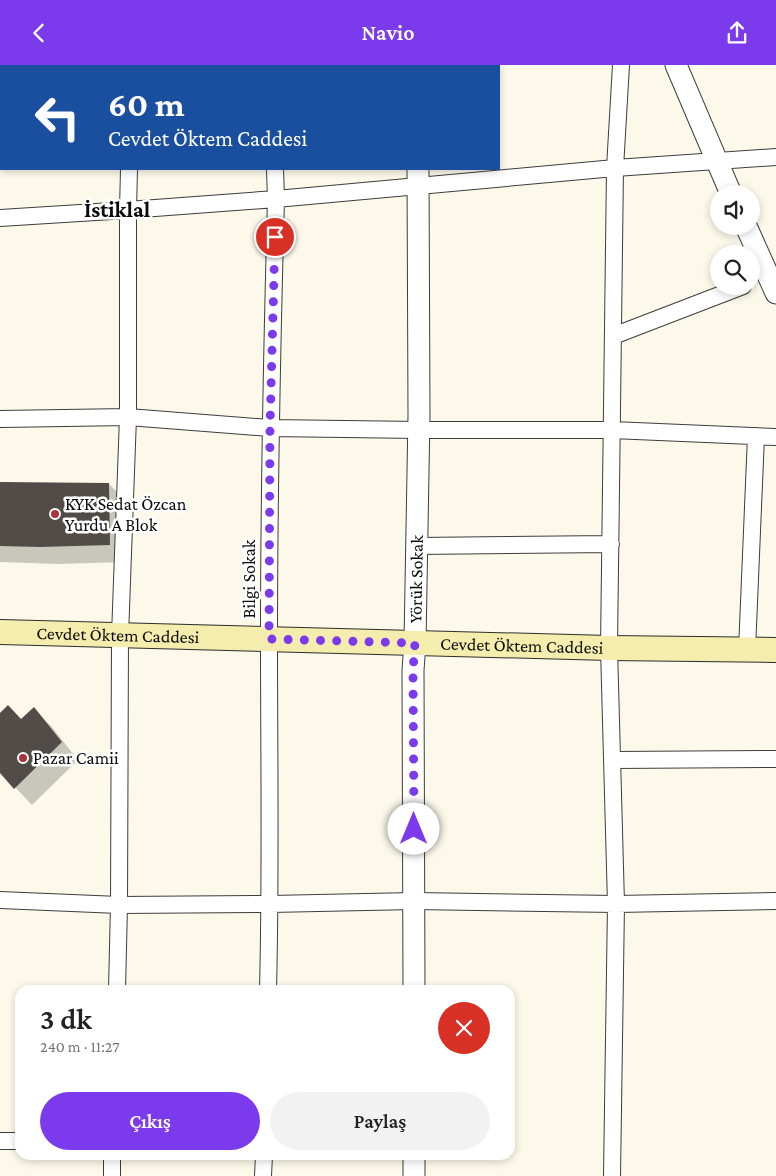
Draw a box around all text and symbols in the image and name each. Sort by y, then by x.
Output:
icon: back [25,19,53,47]
icon: share [723,19,751,47]
text: Navio [362,20,414,45]
icon: left [25,85,90,150]
text: 60 m [108,85,185,124]
text: Cevdet Öktem Caddesi [108,126,307,151]
map controls [710,185,760,295]
button: sound [710,185,760,235]
district label: İstiklal [84,197,151,222]
pin [254,216,296,258]
icon: arrive [261,223,289,251]
button: search [710,245,760,295]
place label: KYK Sedat Özcan Yurdu A Blok [65,494,187,535]
marker: KYK Sedat Özcan Yurdu A Blok [49,508,61,520]
street label: Yörük Sokak [405,535,427,623]
street label: Bilgi Sokak [239,539,259,618]
street label: Cevdet Öktem Caddesi [36,623,200,647]
street label: Cevdet Öktem Caddesi [440,634,604,658]
place label: Pazar Camii [33,748,119,768]
marker: Pazar Camii [17,752,29,764]
position arrow [387,802,439,854]
text: 3 dk [40,1002,92,1035]
button: close [438,1002,490,1054]
text: 240 m · 11:27 [40,1038,120,1055]
button: Çıkış [40,1092,260,1150]
button: Paylaş [270,1092,490,1150]

